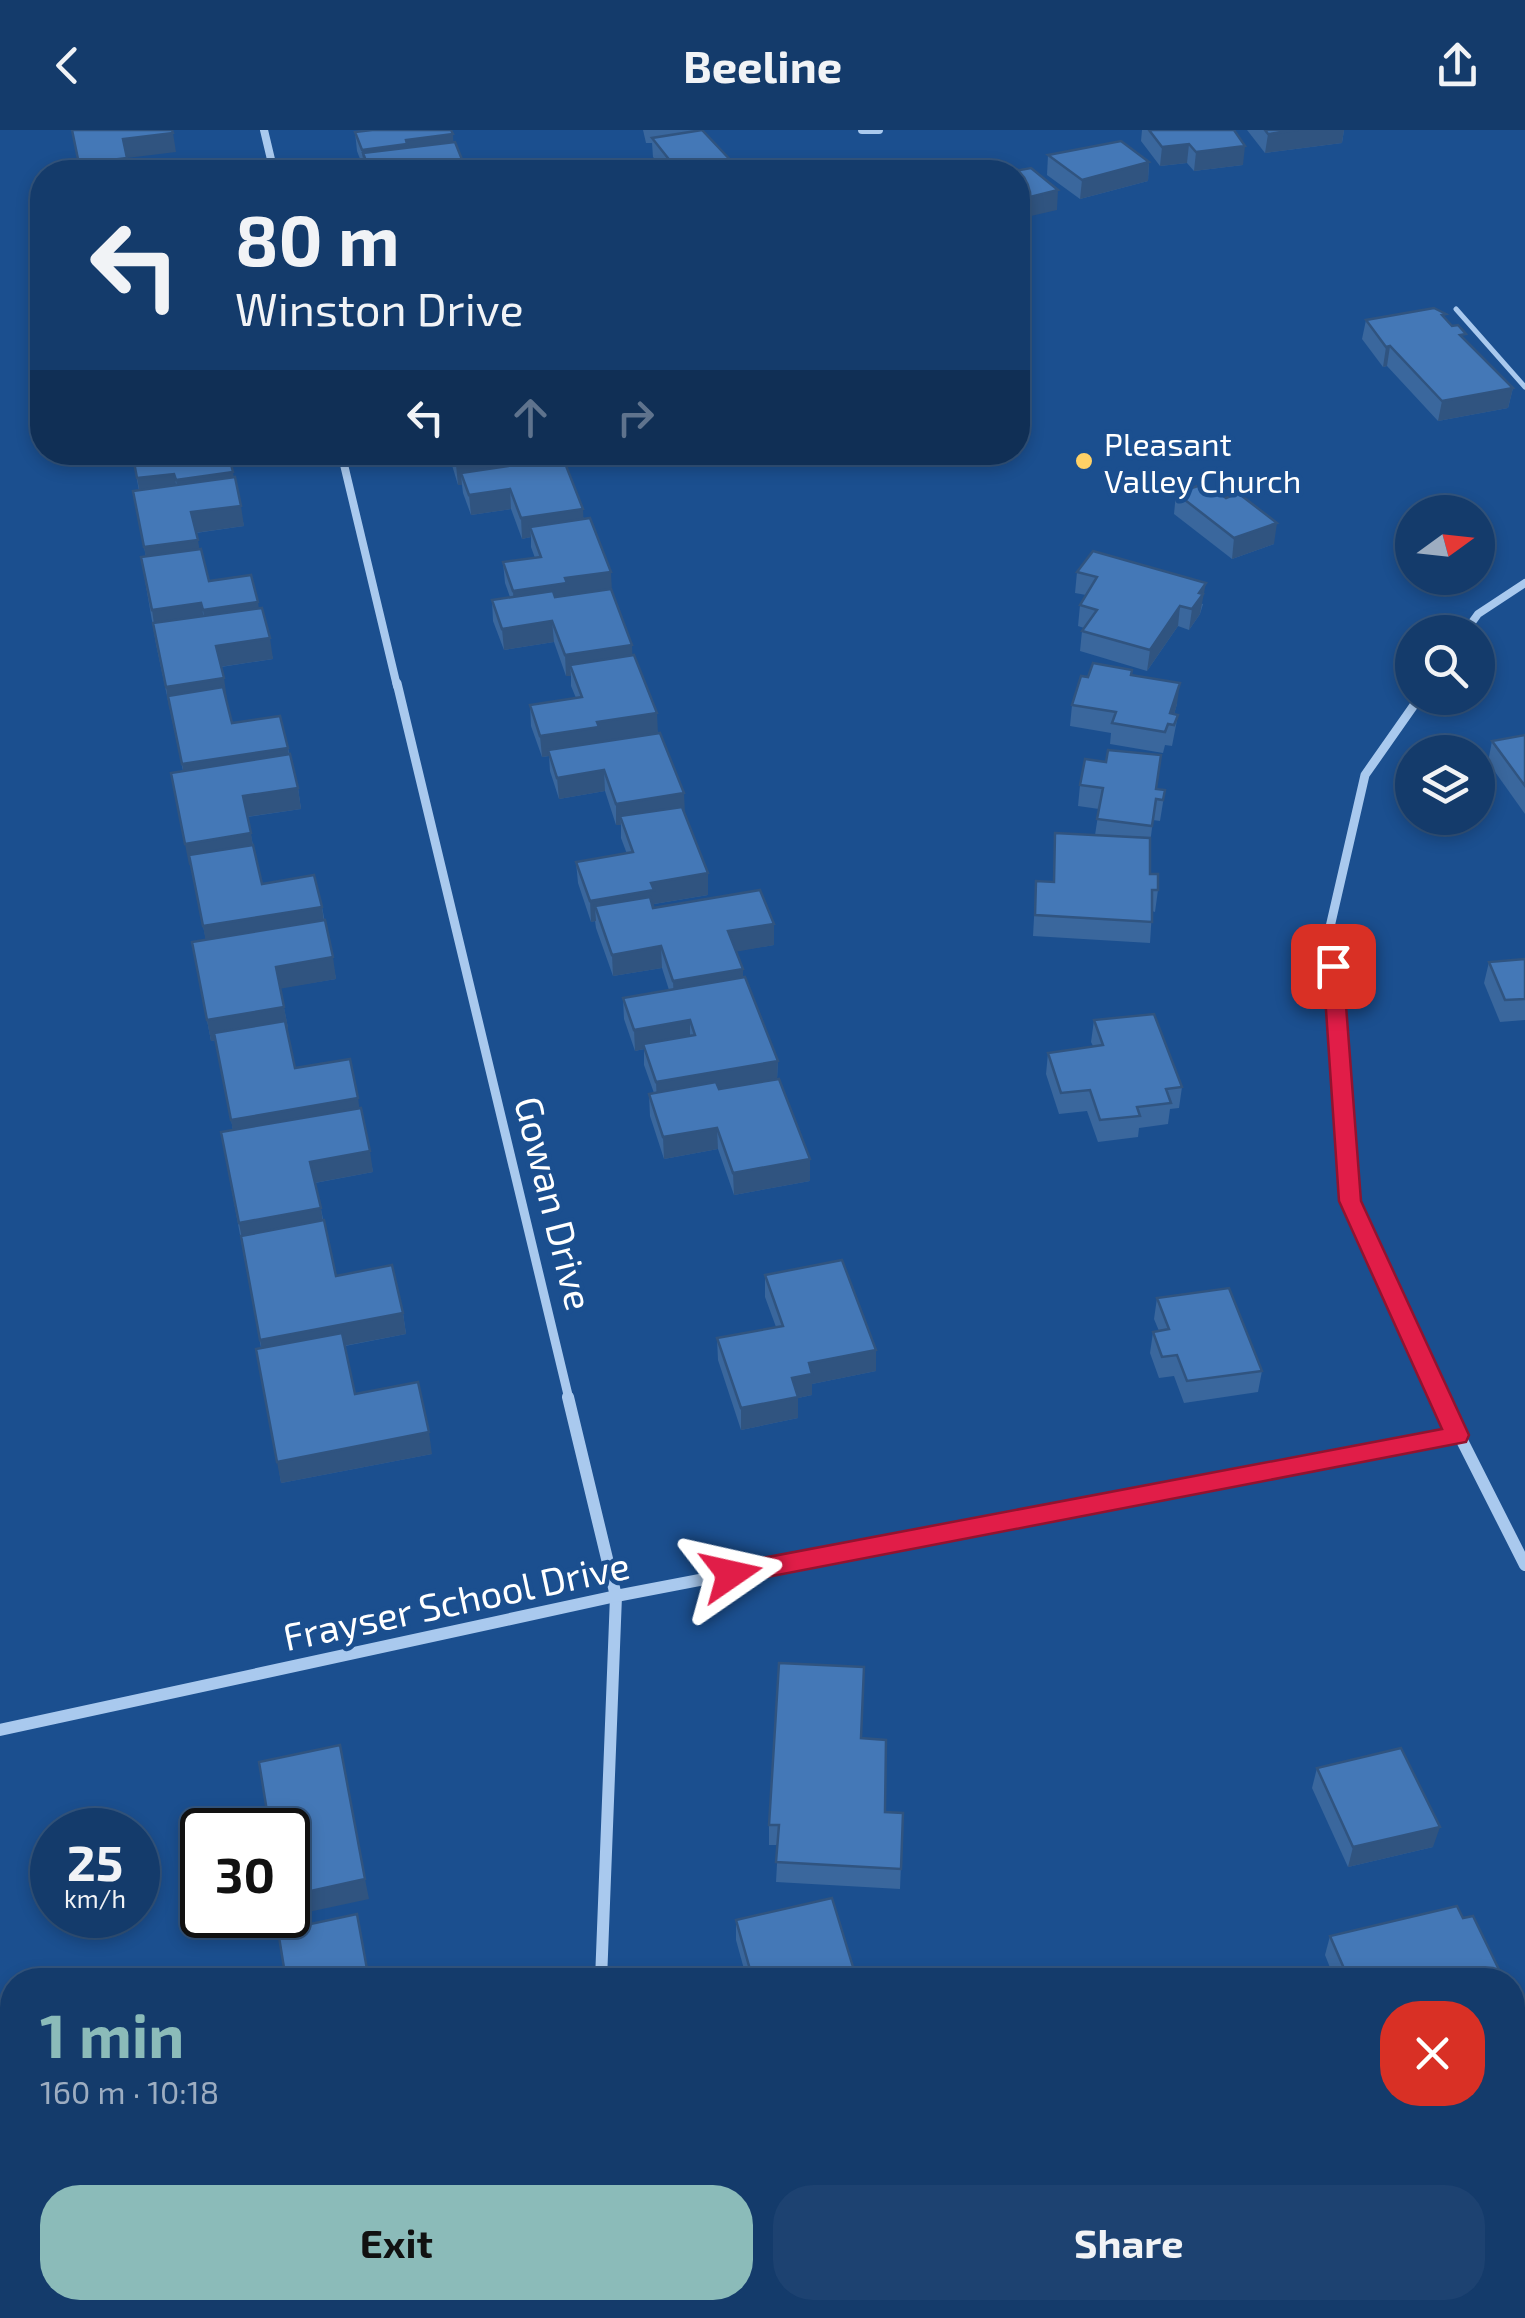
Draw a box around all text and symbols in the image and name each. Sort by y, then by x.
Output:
icon: back [40,38,95,93]
text: Beeline [683,38,842,92]
icon: share [1430,38,1485,93]
text: 80 m [235,196,400,280]
icon: left [70,200,200,330]
text: Winston Drive [235,281,524,335]
icon: left [398,390,453,445]
icon: ahead [503,390,558,445]
icon: right [608,390,663,445]
place label: Pleasant Valley Church [1104,424,1301,499]
marker: Pleasant Valley Church [1073,450,1095,472]
north arrow [1395,495,1495,595]
map controls [1395,495,1495,835]
button: search [1395,615,1495,715]
button: layers [1395,735,1495,835]
pin [1291,924,1376,1009]
icon: arrive [1306,939,1361,994]
street label: Gowan Drive [506,1092,604,1314]
position arrow [679,1522,783,1626]
street label: Frayser School Drive [279,1541,633,1659]
speed limit sign: 30 [180,1808,310,1938]
text: 25 [67,1831,123,1891]
text: km/h [64,1883,126,1913]
text: 1 min [40,1998,184,2070]
button: close [1380,2001,1485,2106]
text: 160 m · 10:18 [40,2072,219,2110]
button: Exit [40,2185,753,2300]
button: Share [773,2185,1485,2300]

